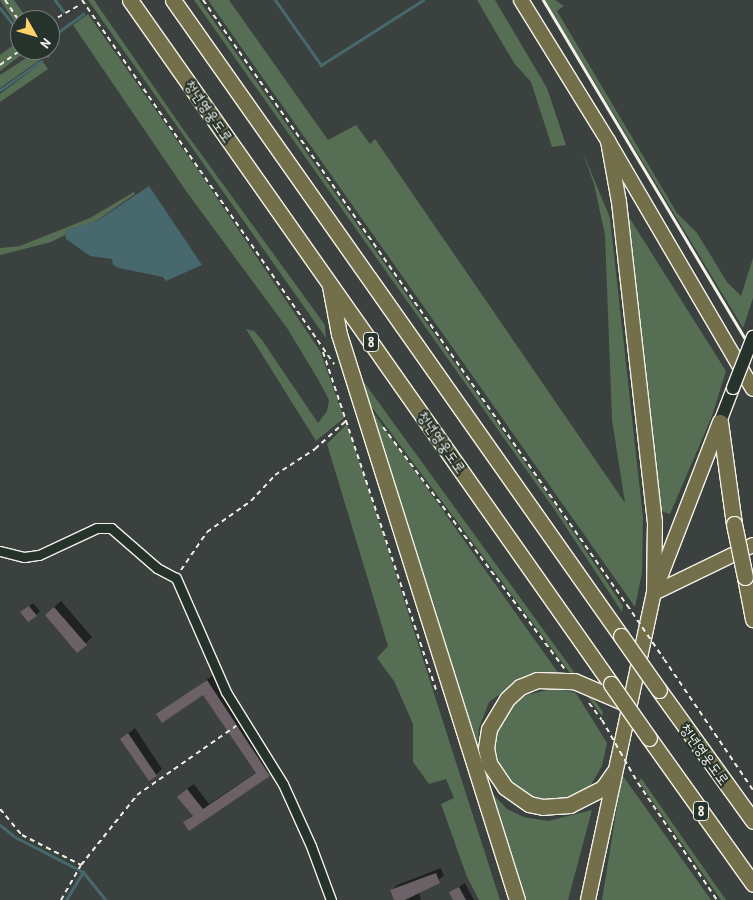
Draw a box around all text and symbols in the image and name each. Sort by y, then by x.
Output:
north arrow [10,10,60,60]
text: N [37,35,56,53]
street label: 청년영웅도로 [181,76,237,146]
road number: 8 [362,331,380,354]
street label: 청년영웅도로 [414,407,470,477]
street label: 청년영웅도로 [676,719,734,789]
road number: 8 [692,799,710,822]

